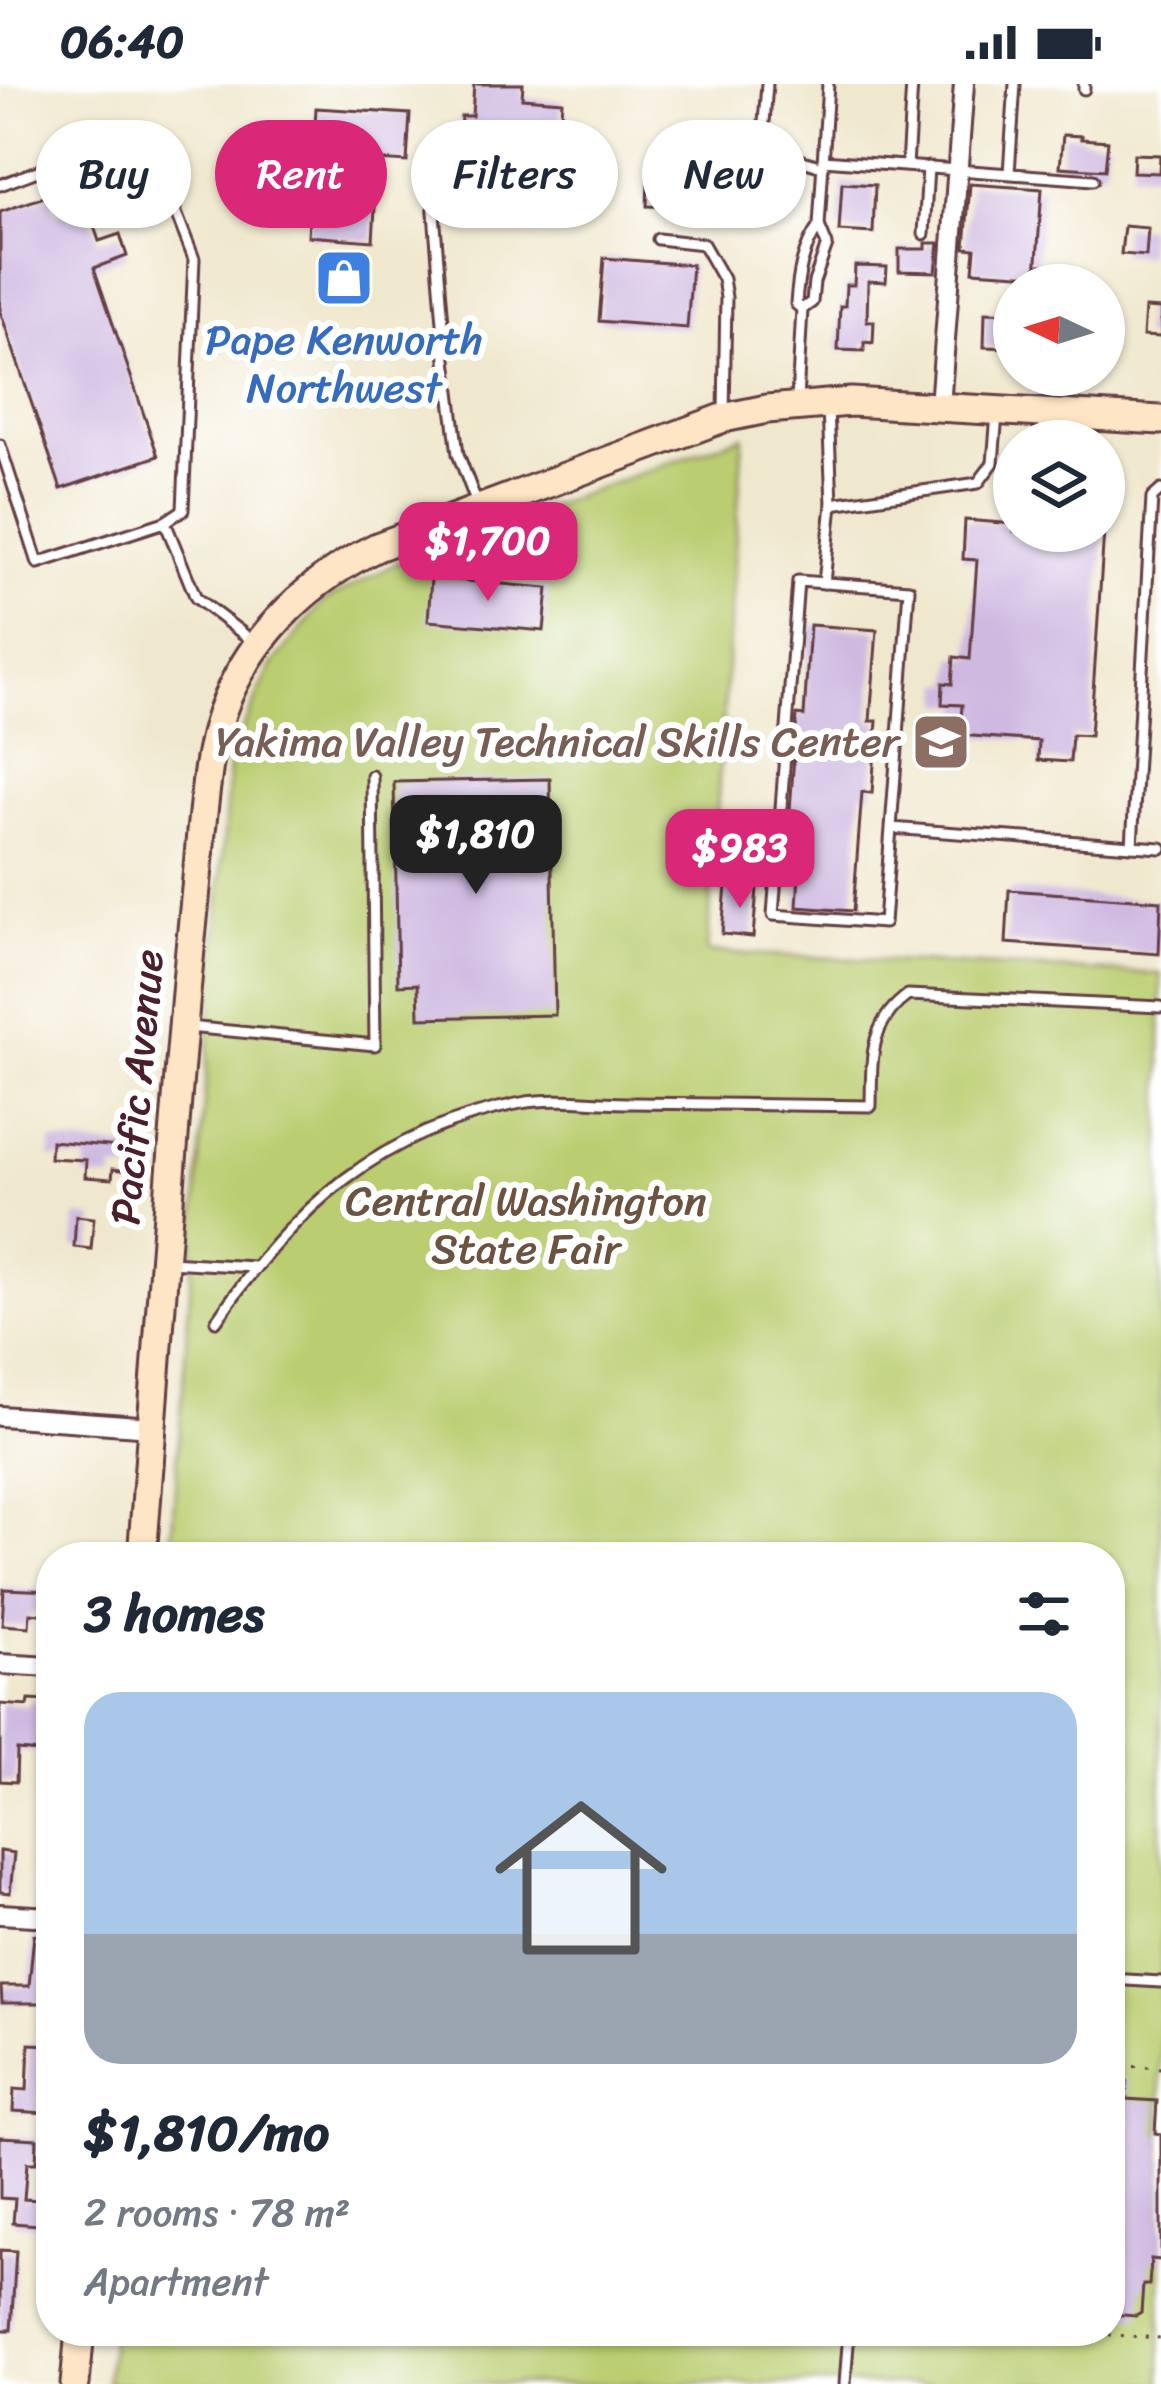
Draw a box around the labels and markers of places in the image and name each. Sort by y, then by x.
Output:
shop icon: Pape Kenworth Northwest [313,247,375,309]
place label: Pape Kenworth Northwest [205,303,483,425]
pin: $1,700 [390,502,586,604]
place label: Yakima Valley Technical Skills Center [216,705,902,779]
school or university icon: Yakima Valley Technical Skills Center [910,711,972,773]
pin: $1,810 [378,795,574,897]
pin: $983 [669,809,811,911]

